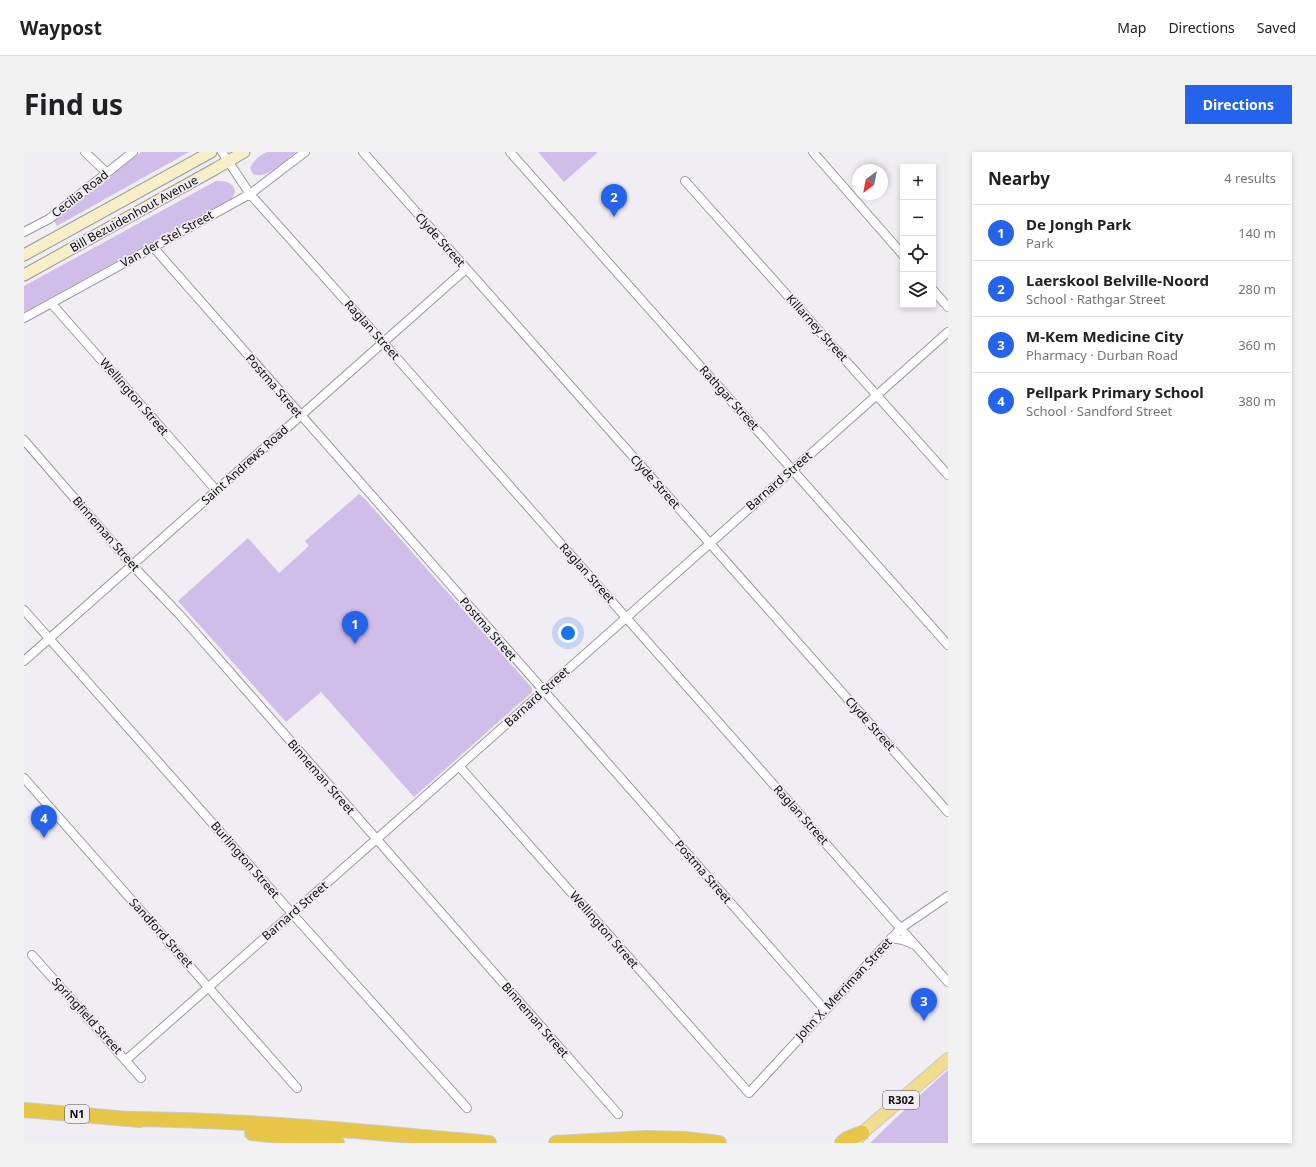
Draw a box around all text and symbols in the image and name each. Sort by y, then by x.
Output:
text: Waypost [20,15,102,41]
text: Map [1117,18,1146,37]
text: Directions [1168,18,1235,37]
text: Saved [1257,18,1296,37]
text: Find us [24,85,123,123]
button: Directions [1185,85,1292,124]
north arrow [852,164,888,200]
map controls [900,164,936,308]
button: + [900,164,936,200]
street label: Cecilia Road [48,166,112,221]
text: Nearby [988,167,1050,190]
text: 4 results [1224,169,1276,187]
street label: Bill Bezuidenhout Avenue [67,171,201,256]
pin: 2 [601,184,627,217]
button: − [900,200,936,236]
street label: Van der Stel Street [117,206,217,271]
street label: Clyde Street [411,209,470,271]
text: De Jongh Park [1026,214,1131,234]
text: 1 [997,224,1005,242]
text: 140 m [1238,224,1276,242]
text: Park [1026,234,1053,252]
button: locate [900,236,936,272]
text: Laerskool Belville-Noord [1026,270,1209,290]
button: layers [900,272,936,308]
text: 2 [997,280,1005,298]
text: 280 m [1238,280,1276,298]
street label: Killarney Street [783,290,853,365]
text: School · Rathgar Street [1026,290,1165,308]
street label: Raglan Street [341,296,404,364]
text: M-Kem Medicine City [1026,326,1183,346]
text: 3 [997,336,1005,354]
text: 360 m [1238,336,1276,354]
text: Pharmacy · Durban Road [1026,346,1178,364]
street label: Postma Street [242,350,307,422]
street label: Wellington Street [96,354,173,440]
street label: Rathgar Street [696,362,763,434]
text: Pellpark Primary School [1026,382,1204,402]
text: 4 [997,392,1005,410]
text: 380 m [1238,392,1276,410]
text: School · Sandford Street [1026,402,1172,420]
street label: Saint Andrews Road [197,421,292,508]
street label: Barnard Street [742,447,816,514]
street label: Clyde Street [626,451,685,513]
street label: Binneman Street [69,492,144,575]
street label: Raglan Street [556,539,619,607]
street label: Postma Street [456,593,521,665]
pin: 1 [342,611,368,644]
your location [558,623,578,643]
street label: Barnard Street [500,662,573,730]
street label: Clyde Street [841,693,900,755]
street label: Binneman Street [284,735,359,818]
street label: Raglan Street [770,781,833,849]
pin: 4 [31,805,57,838]
street label: Burlington Street [207,818,284,902]
street label: Postma Street [671,836,736,908]
street label: Barnard Street [258,877,332,944]
street label: Wellington Street [566,887,643,973]
street label: Sandford Street [126,894,198,972]
street label: John X. Merriman Street [791,933,896,1044]
street label: Springfield Street [48,974,127,1058]
street label: Binneman Street [498,978,573,1061]
pin: 3 [911,988,937,1021]
road number: R302 [883,1091,919,1109]
road number: N1 [65,1105,89,1123]

